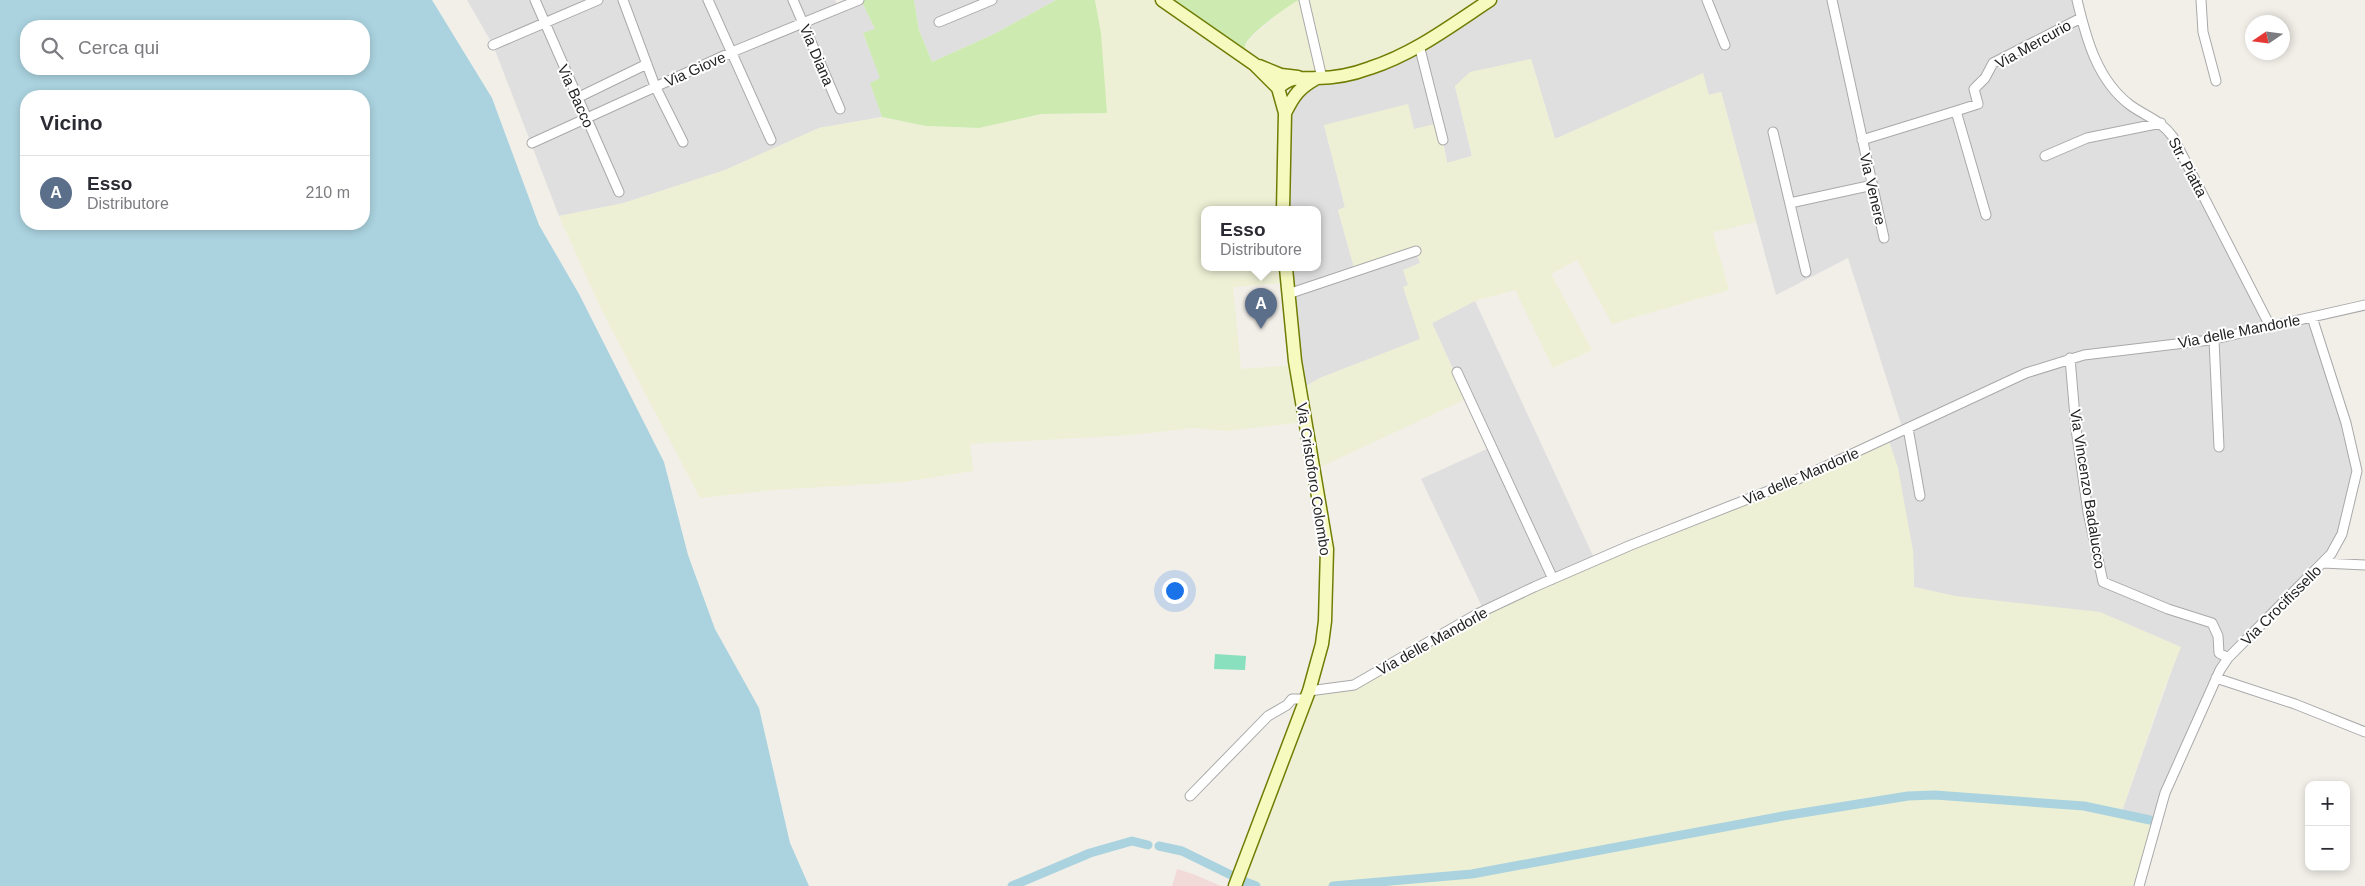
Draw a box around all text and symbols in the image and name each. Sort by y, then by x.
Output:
north arrow [2245,15,2290,60]
street label: Via Mercurio [1992,16,2074,72]
search box [20,20,370,75]
street label: Via Diana [797,22,838,89]
icon: search [38,34,66,62]
text: Cerca qui [78,37,159,58]
street label: Via Giove [662,48,728,90]
street label: Via Bacco [555,62,597,130]
text: Vicino [40,111,103,134]
street label: Str. Piatta [2165,134,2211,200]
street label: Via Venere [1856,151,1890,227]
text: Esso [87,173,132,194]
text: A [50,184,62,201]
text: 210 m [306,184,350,201]
text: Distributore [87,195,169,212]
popup [1201,206,1321,271]
text: Esso [1220,219,1266,240]
text: Distributore [1220,241,1302,258]
pin: A [1245,288,1277,329]
street label: Via delle Mandorle [2177,311,2301,351]
street label: Via Cristoforo Colombo [1293,401,1335,557]
street label: Via Vincenzo Badalucco [2067,408,2109,570]
street label: Via delle Mandorle [1741,444,1861,508]
street label: Via Crocifissello [2237,561,2325,649]
your location [1162,578,1188,604]
street label: Via delle Mandorle [1374,604,1490,678]
map controls [2305,781,2350,871]
button: + [2305,781,2350,826]
button: − [2305,826,2350,871]

